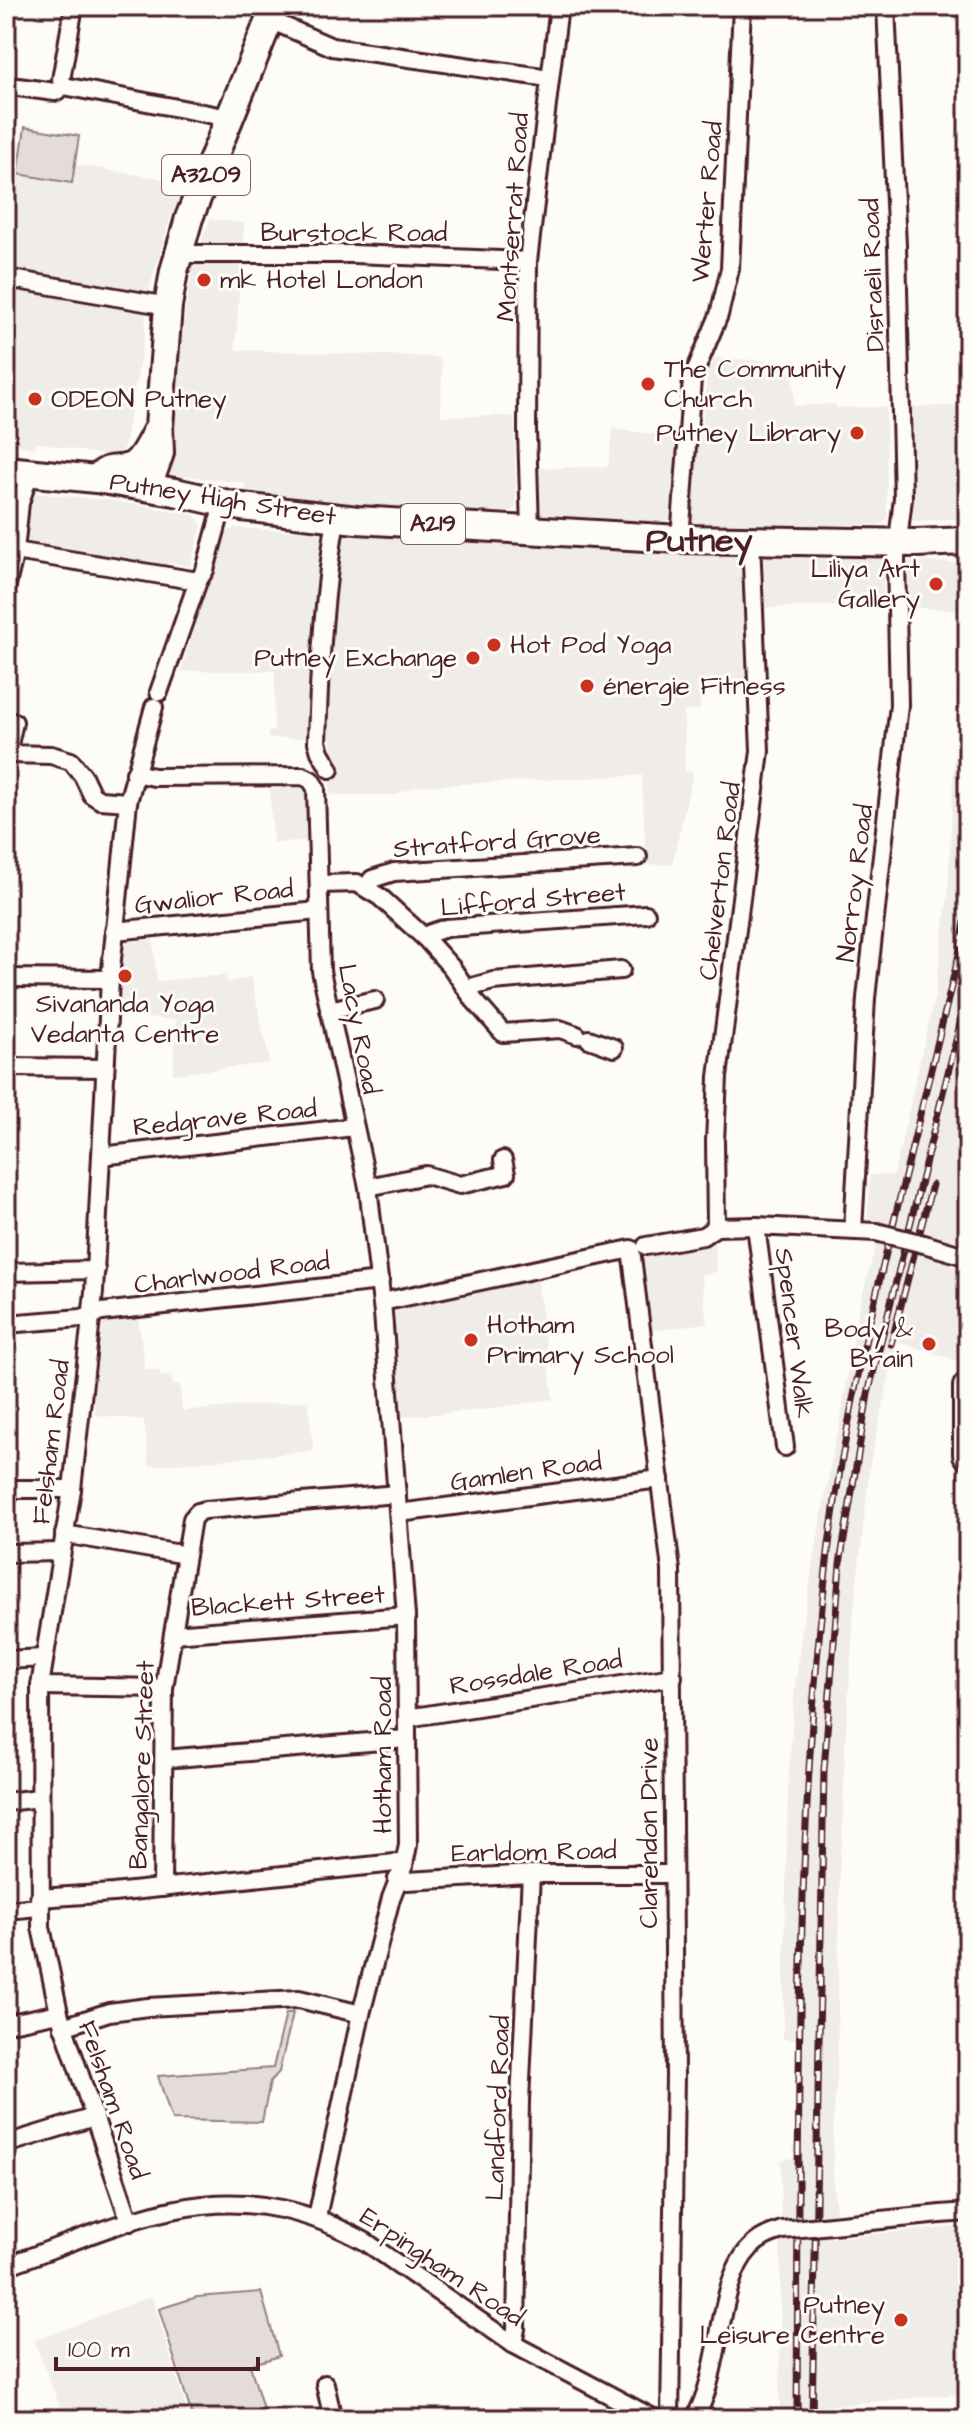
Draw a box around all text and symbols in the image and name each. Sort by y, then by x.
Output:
street label: Montserrat Road [488,111,538,323]
street label: Werter Road [682,120,732,284]
road number: A3209 [162,155,250,195]
street label: Disraeli Road [852,198,894,352]
street label: Burstock Road [261,215,447,251]
place label: mk Hotel London [220,262,423,298]
marker: mk Hotel London [195,271,213,289]
place label: The Community Church [664,351,846,417]
marker: The Community Church [639,375,657,393]
place label: ODEON Putney [51,381,226,419]
marker: ODEON Putney [26,390,44,408]
place label: Putney Library [656,415,841,453]
marker: Putney Library [848,424,866,442]
street label: Putney High Street [107,463,339,537]
road number: A219 [401,504,465,544]
district label: Putney [646,517,753,566]
place label: Liliya Art Gallery [811,551,920,619]
marker: Liliya Art Gallery [927,575,945,593]
place label: Hot Pod Yoga [510,627,671,665]
marker: Hot Pod Yoga [485,636,503,654]
place label: Putney Exchange [254,640,457,678]
marker: Putney Exchange [464,649,482,667]
place label: énergie Fitness [603,668,786,706]
marker: énergie Fitness [578,677,596,695]
street label: Chelverton Road [690,780,750,982]
street label: Norroy Road [827,802,885,964]
street label: Stratford Grove [392,817,602,867]
street label: Gwalior Road [133,871,295,923]
street label: Lifford Street [439,874,628,926]
street label: Lacy Road [327,961,389,1098]
marker: Sivananda Yoga Vedanta Centre [116,967,134,985]
place label: Sivananda Yoga Vedanta Centre [31,986,219,1052]
street label: Redgrave Road [131,1090,319,1148]
street label: Charlwood Road [132,1243,332,1303]
street label: Spencer Walk [766,1246,822,1420]
place label: Hotham Primary School [487,1307,674,1375]
place label: Body & Brain [824,1311,914,1377]
marker: Hotham Primary School [462,1331,480,1349]
marker: Body & Brain [920,1335,938,1353]
street label: Felsham Road [23,1358,79,1526]
street label: Gamlen Road [448,1444,604,1500]
street label: Blackett Street [190,1576,386,1626]
street label: Rossdale Road [447,1642,625,1704]
street label: Bangalore Street [120,1659,166,1870]
street label: Hotham Road [365,1676,401,1834]
street label: Clarendon Drive [631,1737,667,1929]
street label: Earldom Road [451,1833,617,1871]
street label: Landford Road [477,2015,519,2201]
street label: Felsham Road [69,2016,157,2184]
street label: Erpingham Road [352,2199,531,2337]
place label: Putney Leisure Centre [700,2287,885,2353]
marker: Putney Leisure Centre [892,2311,910,2329]
scale bar [56,2321,258,2371]
text: 100 m [68,2333,130,2367]

